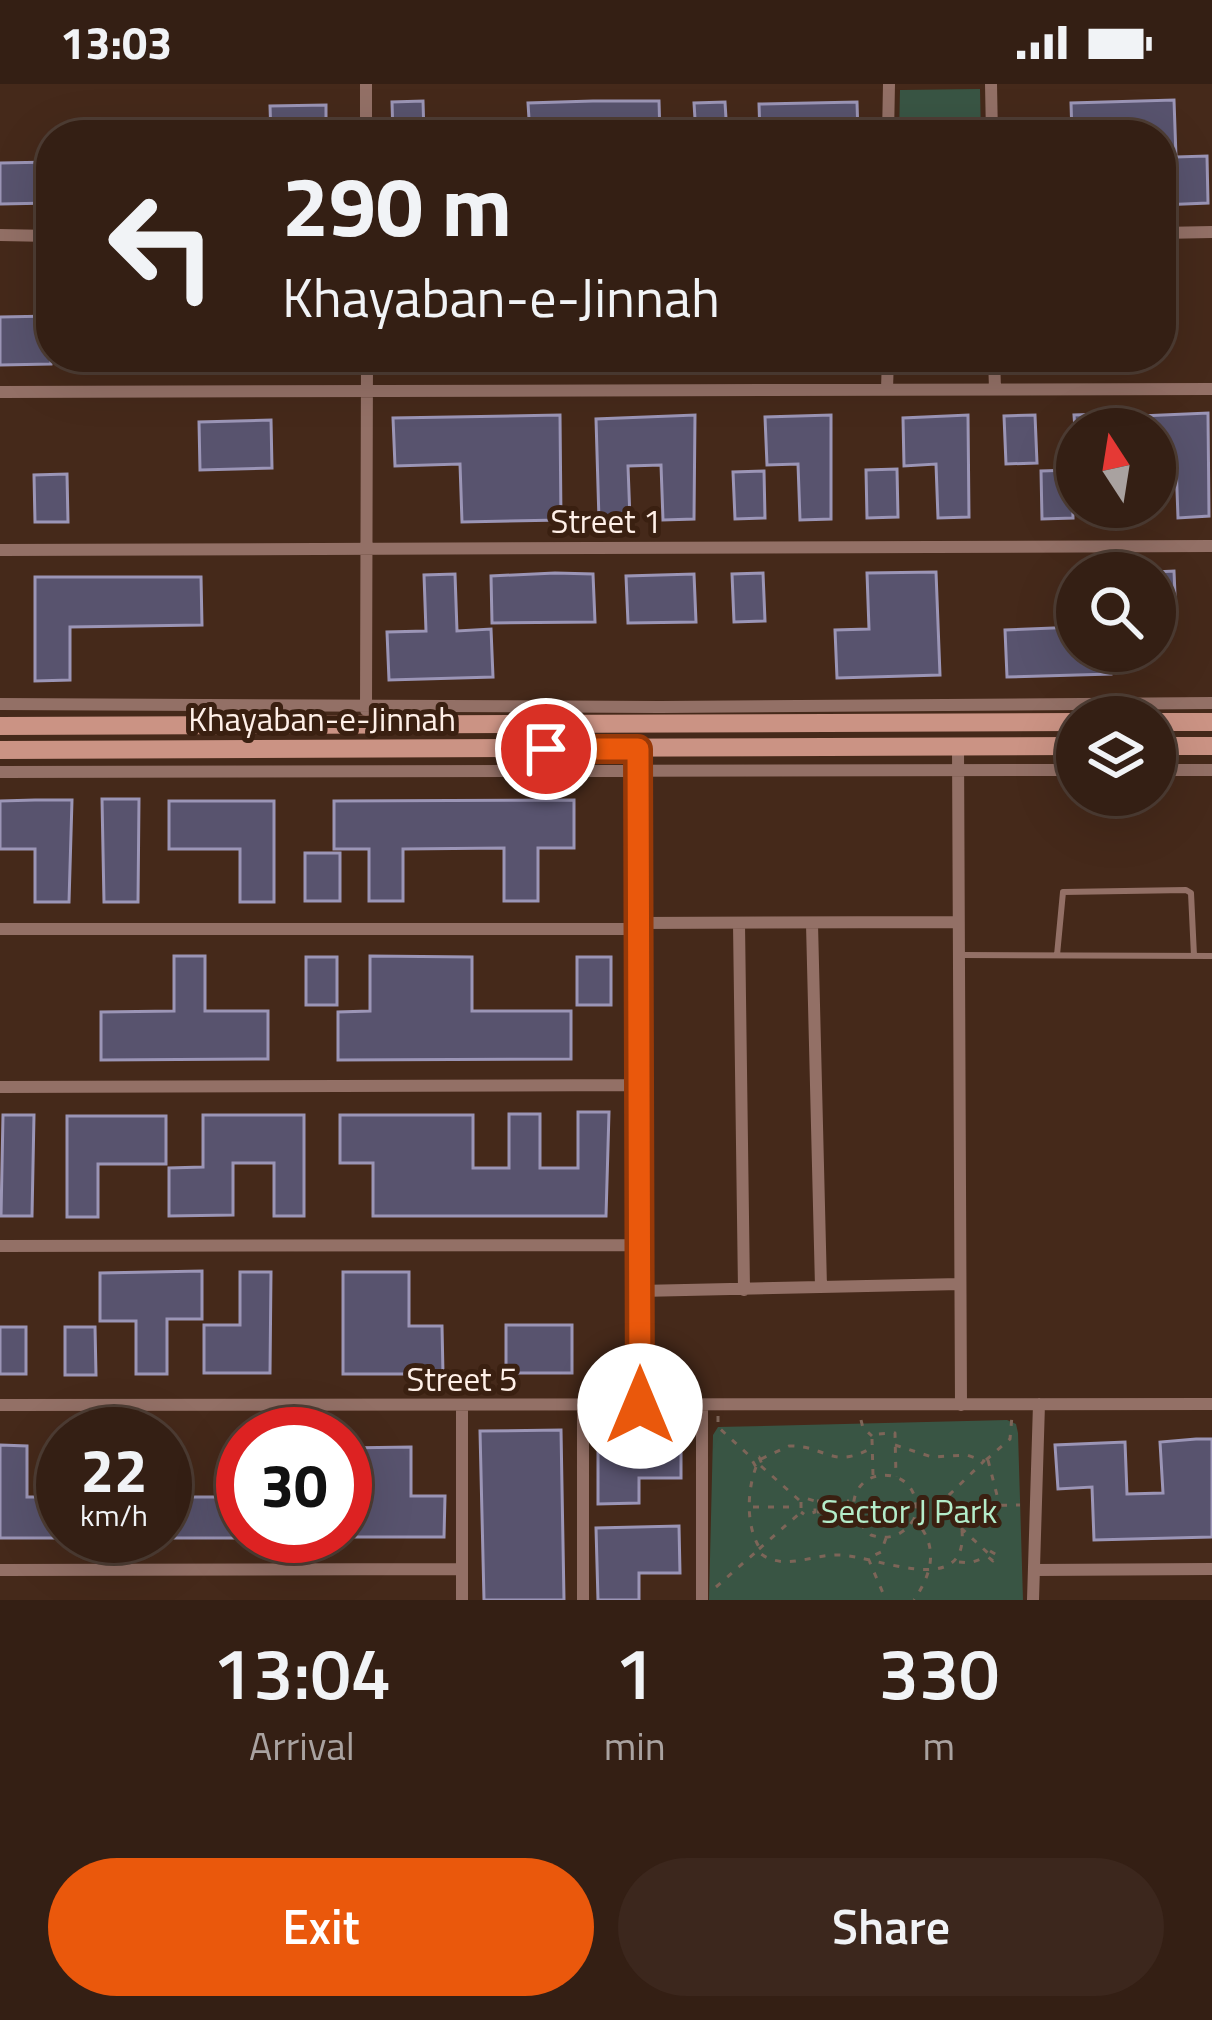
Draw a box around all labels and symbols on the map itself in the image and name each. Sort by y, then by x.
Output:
north arrow [1056,408,1176,528]
street label: Street 1 [551,496,661,546]
street label: Khayaban-e-Jinnah [188,694,456,744]
pin [495,698,597,800]
position arrow [577,1343,703,1469]
street label: Street 5 [407,1354,517,1404]
speed limit sign: 30 [216,1407,372,1563]
park label: Sector J Park [821,1486,997,1536]

